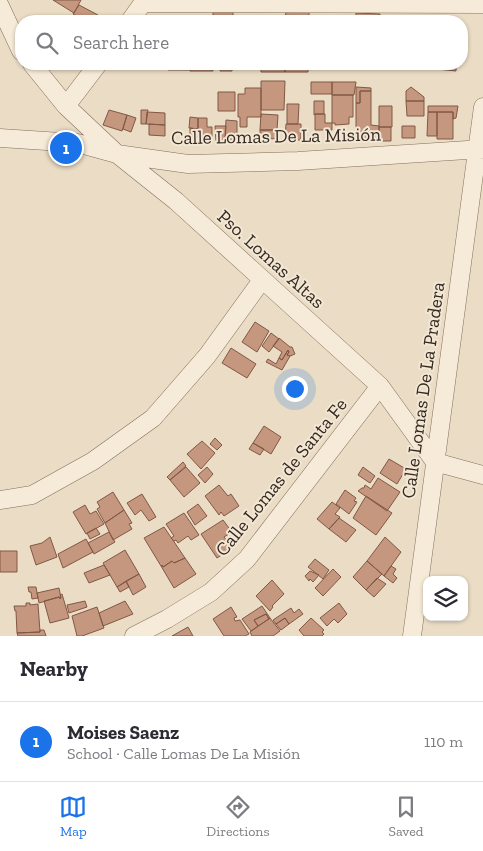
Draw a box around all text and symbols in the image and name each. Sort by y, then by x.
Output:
search box [15,15,468,70]
icon: search [33,29,61,57]
text: Search here [73,31,169,54]
street label: Calle Lomas De La Misión [171,123,381,149]
pin: 1 [50,129,82,167]
street label: Pso. Lomas Altas [213,205,329,313]
street label: Calle Lomas De La Pradera [396,280,450,500]
your location [282,376,308,402]
street label: Calle Lomas de Santa Fe [210,393,352,561]
map controls [423,576,468,621]
button: layers [423,576,468,621]
text: Nearby [20,656,88,681]
text: Moises Saenz [67,721,179,744]
text: 1 [33,732,39,751]
text: 110 m [424,732,463,751]
text: School · Calle Lomas De La Misión [67,744,300,763]
tab: Map [59,793,87,840]
tab: Directions [206,793,270,840]
tab: Saved [388,793,424,840]

